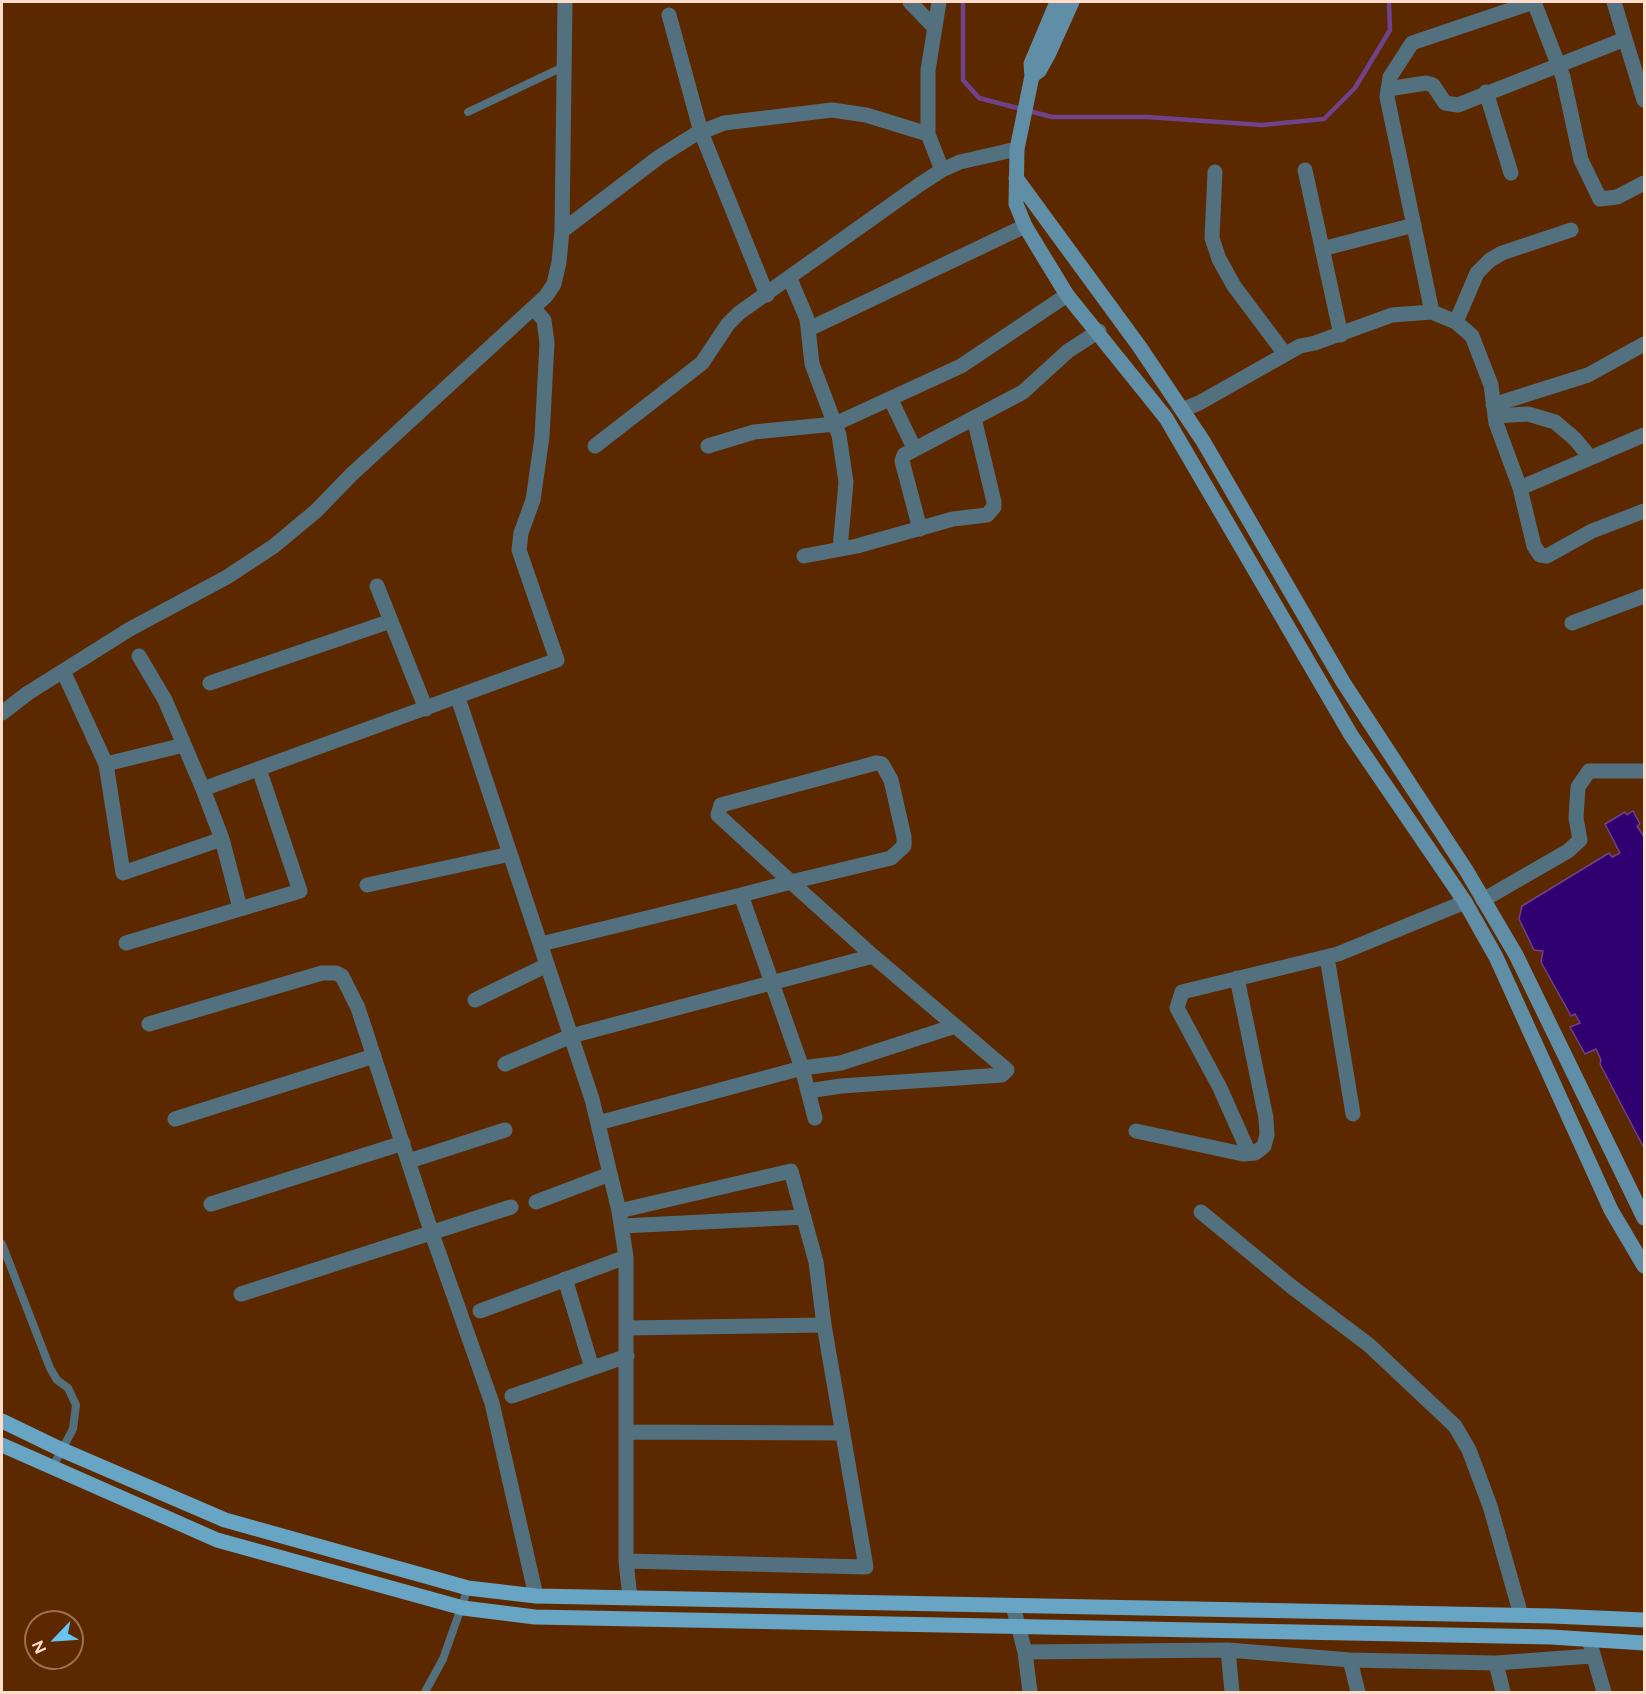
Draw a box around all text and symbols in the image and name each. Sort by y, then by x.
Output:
north arrow [24,1610,84,1670]
text: N [28,1637,50,1657]

